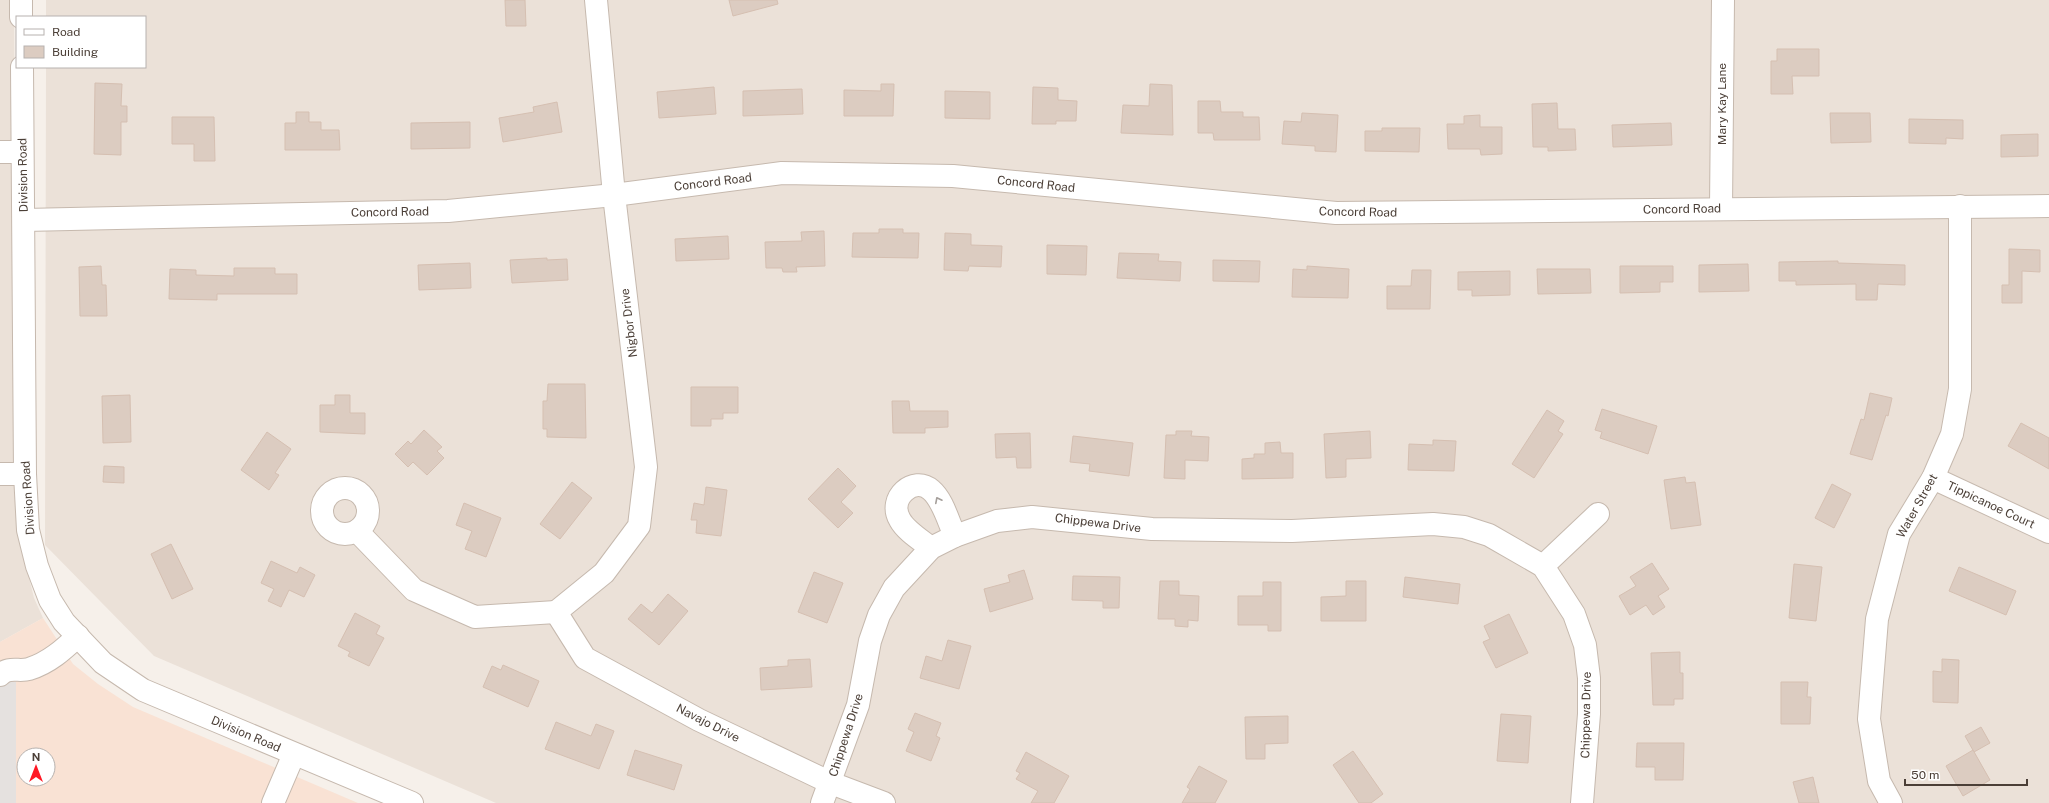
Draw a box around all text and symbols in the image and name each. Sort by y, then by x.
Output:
legend [16,16,146,68]
text: Road [52,25,80,39]
text: Building [52,45,98,59]
street label: Mary Kay Lane [1715,63,1729,145]
street label: Division Road [15,138,31,212]
street label: Concord Road [673,170,753,194]
street label: Concord Road [996,173,1076,195]
street label: Concord Road [1643,201,1721,217]
street label: Concord Road [351,204,429,220]
street label: Concord Road [1319,204,1397,220]
street label: Nigbor Drive [618,287,640,358]
street label: Division Road [18,460,38,536]
street label: Water Street [1894,471,1941,541]
street label: Tippicanoe Court [1945,479,2037,532]
one-way arrow [936,497,943,505]
street label: Chippewa Drive [1054,511,1142,535]
street label: Chippewa Drive [1578,671,1594,758]
street label: Chippewa Drive [826,691,866,778]
street label: Navajo Drive [674,701,742,745]
street label: Division Road [209,713,283,755]
north arrow [16,747,56,787]
text: N [32,751,40,763]
scale bar [1905,761,2027,787]
text: 50 m [1911,768,1939,782]

